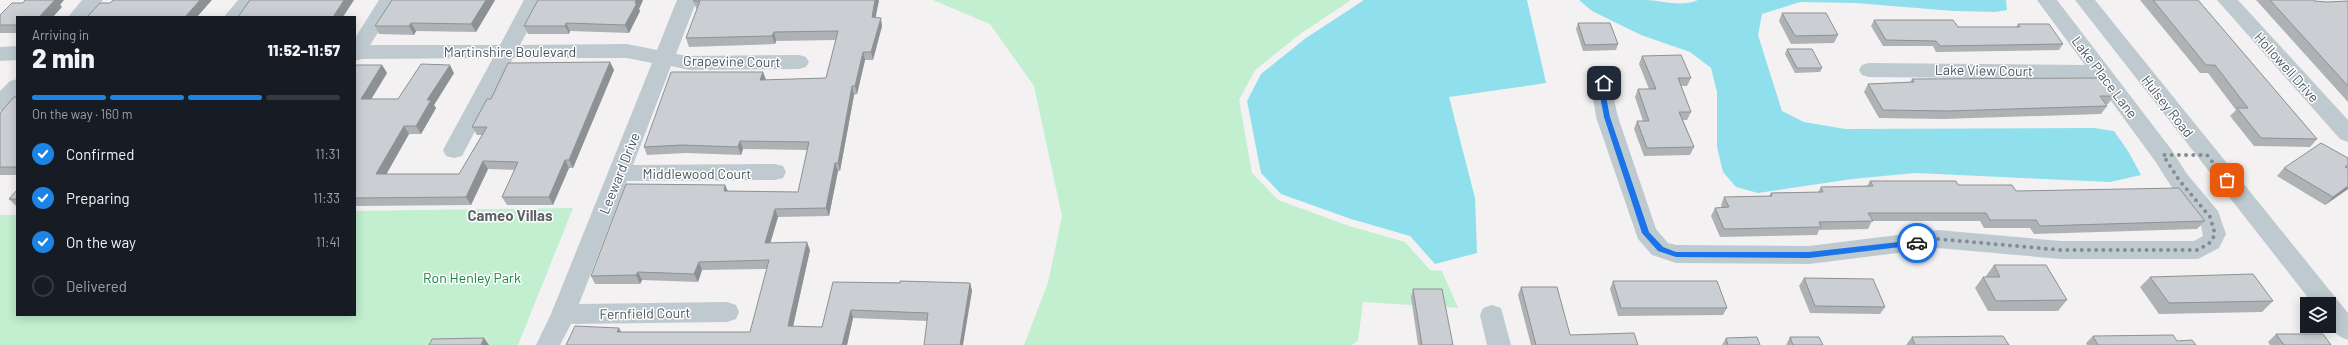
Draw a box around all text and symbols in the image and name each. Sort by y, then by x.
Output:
text: Arriving in [32,27,89,43]
street label: Hollowell Drive [2251,28,2323,106]
street label: Lake Place Lane [2069,33,2141,121]
text: 11:52–11:57 [267,41,340,59]
text: 2 min [32,42,95,73]
street label: Martinshire Boulevard [444,43,576,60]
street label: Grapevine Court [683,52,781,70]
street label: Lake View Court [1935,61,2033,79]
pin [1587,66,1621,100]
icon: home [1593,72,1615,94]
street label: Hulsey Road [2138,72,2198,140]
text: On the way · 160 m [32,106,133,122]
street label: Leeward Drive [595,130,643,216]
icon: check [32,143,54,165]
text: Confirmed [66,145,134,163]
text: 11:31 [315,146,340,162]
pin [2210,163,2244,197]
street label: Middlewood Court [643,165,751,182]
icon: bag [2216,169,2238,191]
icon: check [32,187,54,209]
text: Preparing [66,189,130,207]
text: 11:33 [313,190,340,206]
district label: Cameo Villas [468,206,553,224]
courier [1897,223,1937,263]
icon: check [32,231,54,253]
icon: car [1906,232,1928,254]
text: On the way [66,233,136,251]
text: 11:41 [316,234,340,250]
park label: Ron Henley Park [423,269,521,286]
text: Delivered [66,277,127,295]
map controls [2300,297,2336,333]
button: layers [2300,297,2336,333]
street label: Fernfield Court [599,304,691,322]

